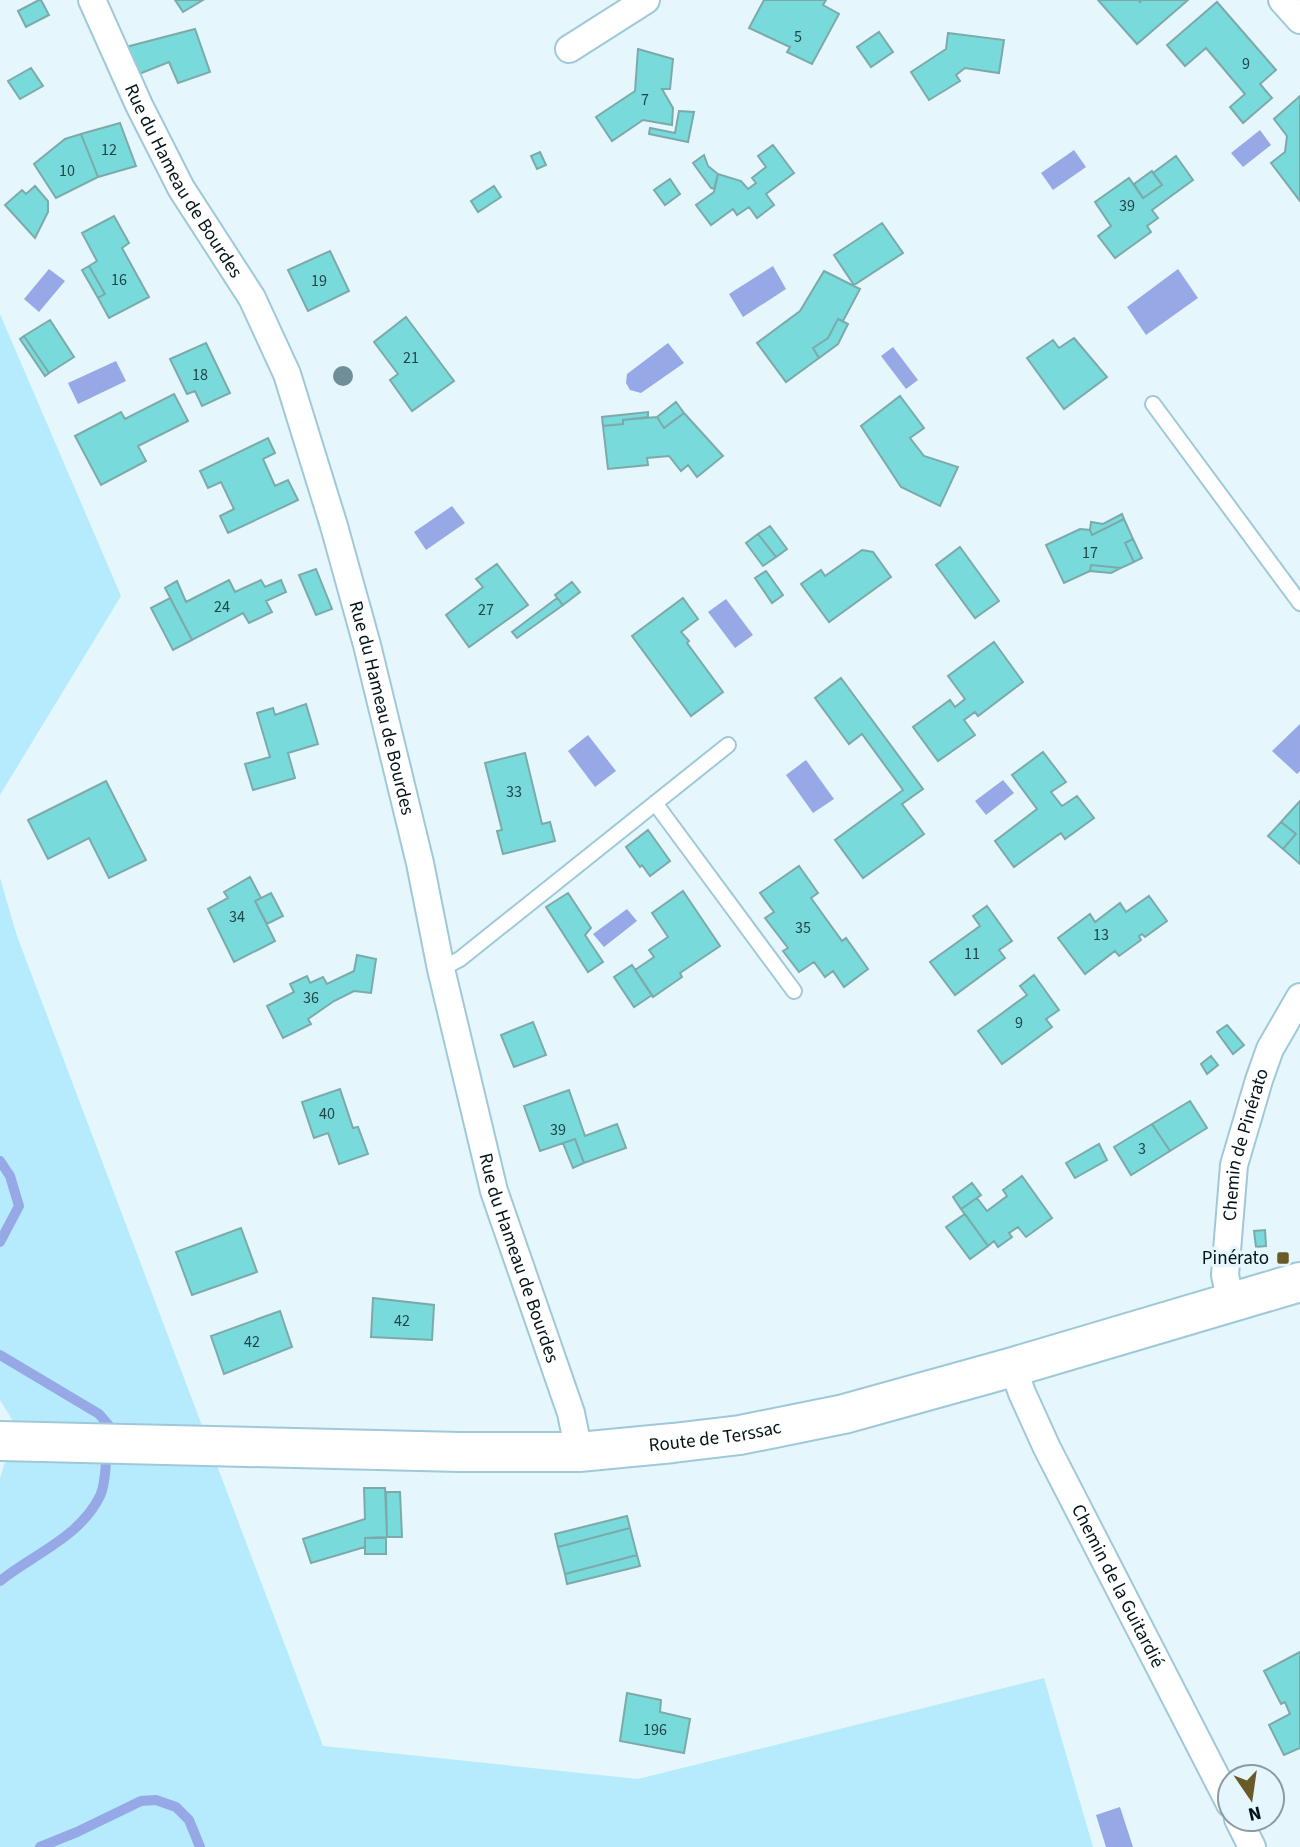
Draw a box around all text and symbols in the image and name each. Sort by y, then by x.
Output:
house number: 5 [794,26,802,48]
house number: 9 [1242,53,1250,75]
street label: Rue du Hameau de Bourdes [118,79,249,283]
house number: 7 [641,89,649,111]
house number: 12 [101,139,117,161]
house number: 10 [59,160,75,182]
house number: 39 [1119,195,1135,217]
house number: 16 [111,269,127,291]
house number: 19 [311,270,327,292]
house number: 21 [403,347,419,369]
house number: 18 [192,364,208,386]
house number: 17 [1082,542,1098,564]
house number: 24 [214,596,230,618]
street label: Rue du Hameau de Bourdes [342,598,421,818]
house number: 27 [478,599,494,621]
house number: 33 [506,781,522,803]
house number: 34 [229,906,245,928]
house number: 35 [795,917,811,939]
house number: 13 [1093,924,1109,946]
house number: 11 [964,943,980,965]
house number: 36 [303,987,319,1009]
house number: 9 [1015,1012,1023,1034]
street label: Chemin de Pinérato [1216,1065,1276,1222]
house number: 40 [319,1103,335,1125]
house number: 39 [550,1119,566,1141]
house number: 3 [1138,1138,1146,1160]
street label: Rue du Hameau de Bourdes [472,1150,566,1366]
place label: Pinérato [1202,1245,1269,1272]
marker: Pinérato [1275,1250,1291,1266]
house number: 42 [394,1310,410,1332]
house number: 42 [244,1331,260,1353]
street label: Route de Terssac [647,1413,784,1459]
street label: Chemin de la Guitardié [1065,1499,1171,1672]
house number: 196 [643,1719,667,1741]
north arrow [1216,1763,1286,1833]
text: N [1245,1799,1264,1828]

